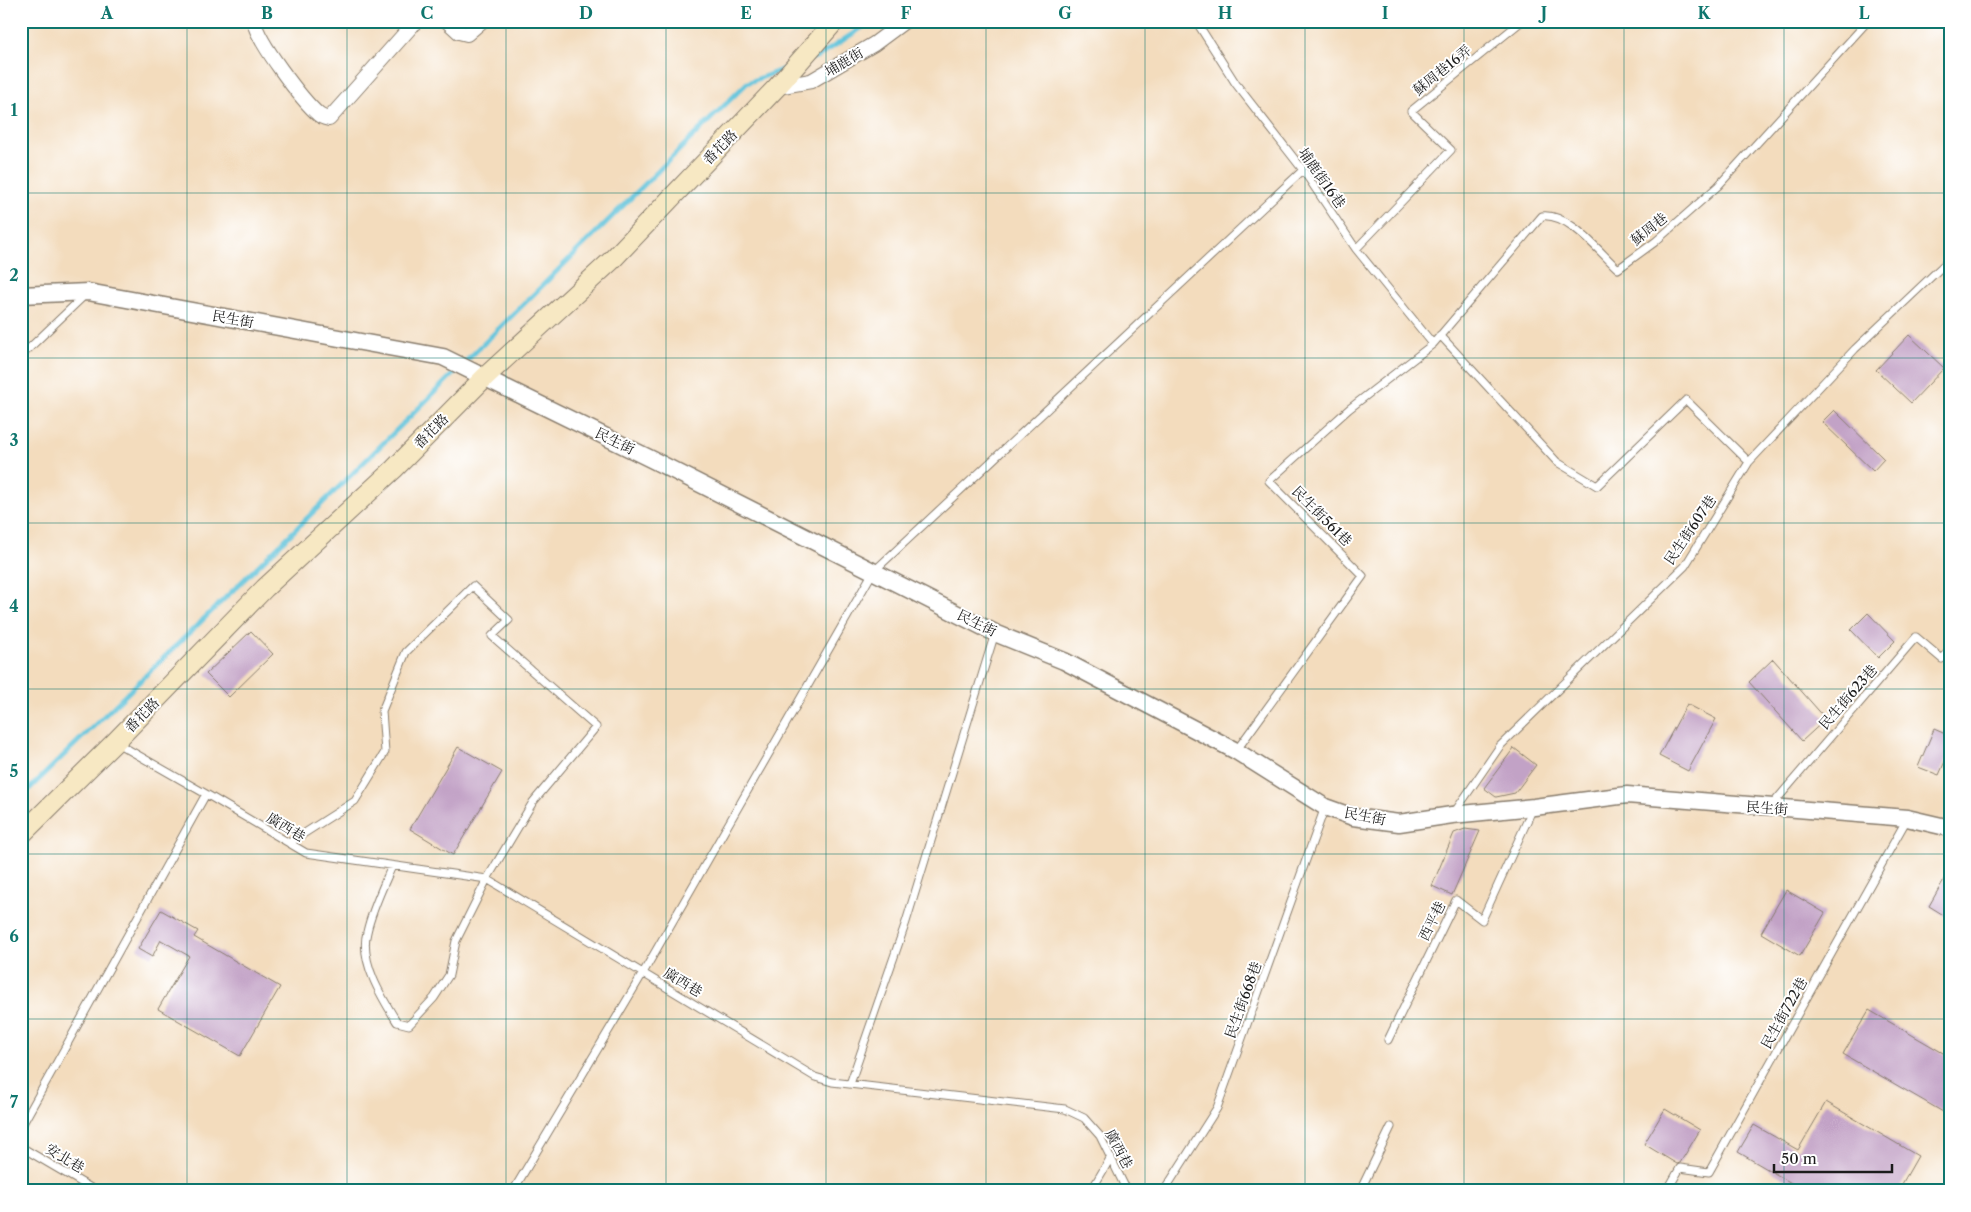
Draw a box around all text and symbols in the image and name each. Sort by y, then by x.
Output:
text: A [100,3,114,23]
text: B [261,3,273,23]
text: C [421,3,433,23]
text: D [579,3,593,23]
text: E [740,3,752,23]
text: F [901,3,912,23]
text: G [1058,3,1072,23]
text: H [1218,3,1232,23]
text: I [1382,3,1389,23]
text: J [1538,3,1547,23]
text: K [1698,3,1712,23]
text: L [1858,3,1870,23]
street label: 蘇周巷16弄 [1409,41,1475,99]
street label: 埔鹿街 [821,43,867,81]
text: 1 [10,100,18,120]
street label: 番花路 [699,126,741,168]
street label: 埔鹿街16巷 [1295,144,1349,212]
street label: 蘇周巷 [1627,209,1671,249]
text: 2 [9,265,19,285]
street label: 民生街 [211,306,255,332]
street label: 番花路 [410,410,452,452]
street label: 民生街 [592,424,638,458]
text: 3 [9,430,19,450]
street label: 民生街561巷 [1288,482,1356,550]
street label: 民生街607巷 [1660,492,1720,568]
text: 4 [9,596,19,616]
street label: 民生街 [954,606,1000,640]
street label: 民生街623巷 [1815,661,1881,733]
street label: 番花路 [121,694,163,736]
text: 5 [10,761,19,781]
street label: 民生街 [1745,798,1789,818]
street label: 民生街 [1343,803,1387,829]
street label: 廣西巷 [263,808,309,846]
street label: 西平巷 [1415,898,1449,944]
text: 6 [9,926,19,946]
street label: 民生街668巷 [1221,959,1265,1041]
street label: 廣西巷 [660,963,706,1001]
street label: 民生街722巷 [1757,974,1811,1052]
text: 7 [10,1092,19,1112]
street label: 廣西巷 [1101,1126,1137,1172]
street label: 安北巷 [42,1139,88,1177]
scale bar [1774,1142,1891,1174]
text: 50 m [1781,1149,1817,1168]

